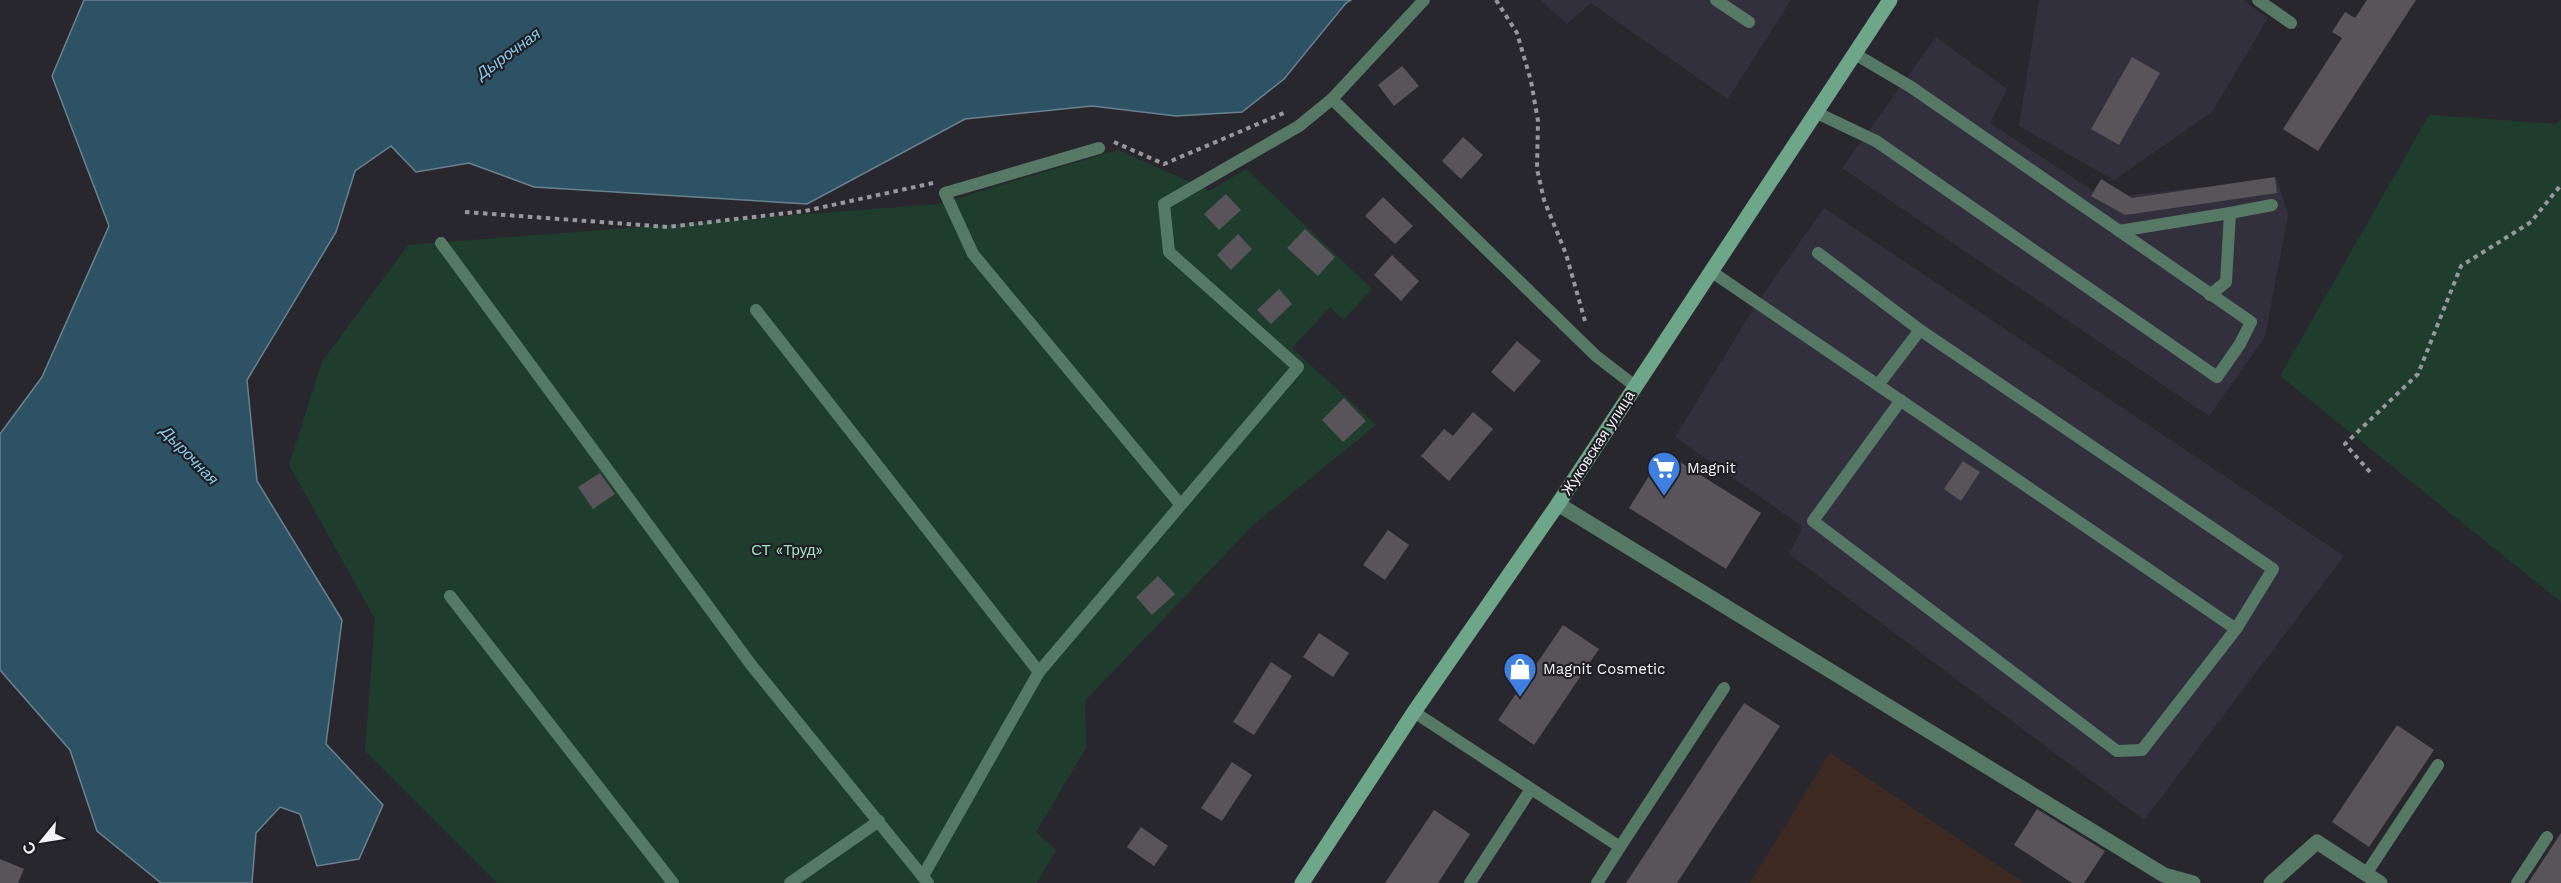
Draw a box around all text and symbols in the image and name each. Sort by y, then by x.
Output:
water label: Дырочная [471,24,544,84]
street label: Жуковская улица [1557,387,1639,499]
water label: Дырочная [155,420,223,489]
supermarket icon: Magnit [1646,450,1682,497]
place label: Magnit [1687,459,1736,477]
park label: СТ «Труд» [751,541,823,559]
shop icon: Magnit Cosmetic [1502,651,1538,698]
place label: Magnit Cosmetic [1543,660,1665,678]
north arrow [12,811,72,871]
text: С [18,838,41,858]

